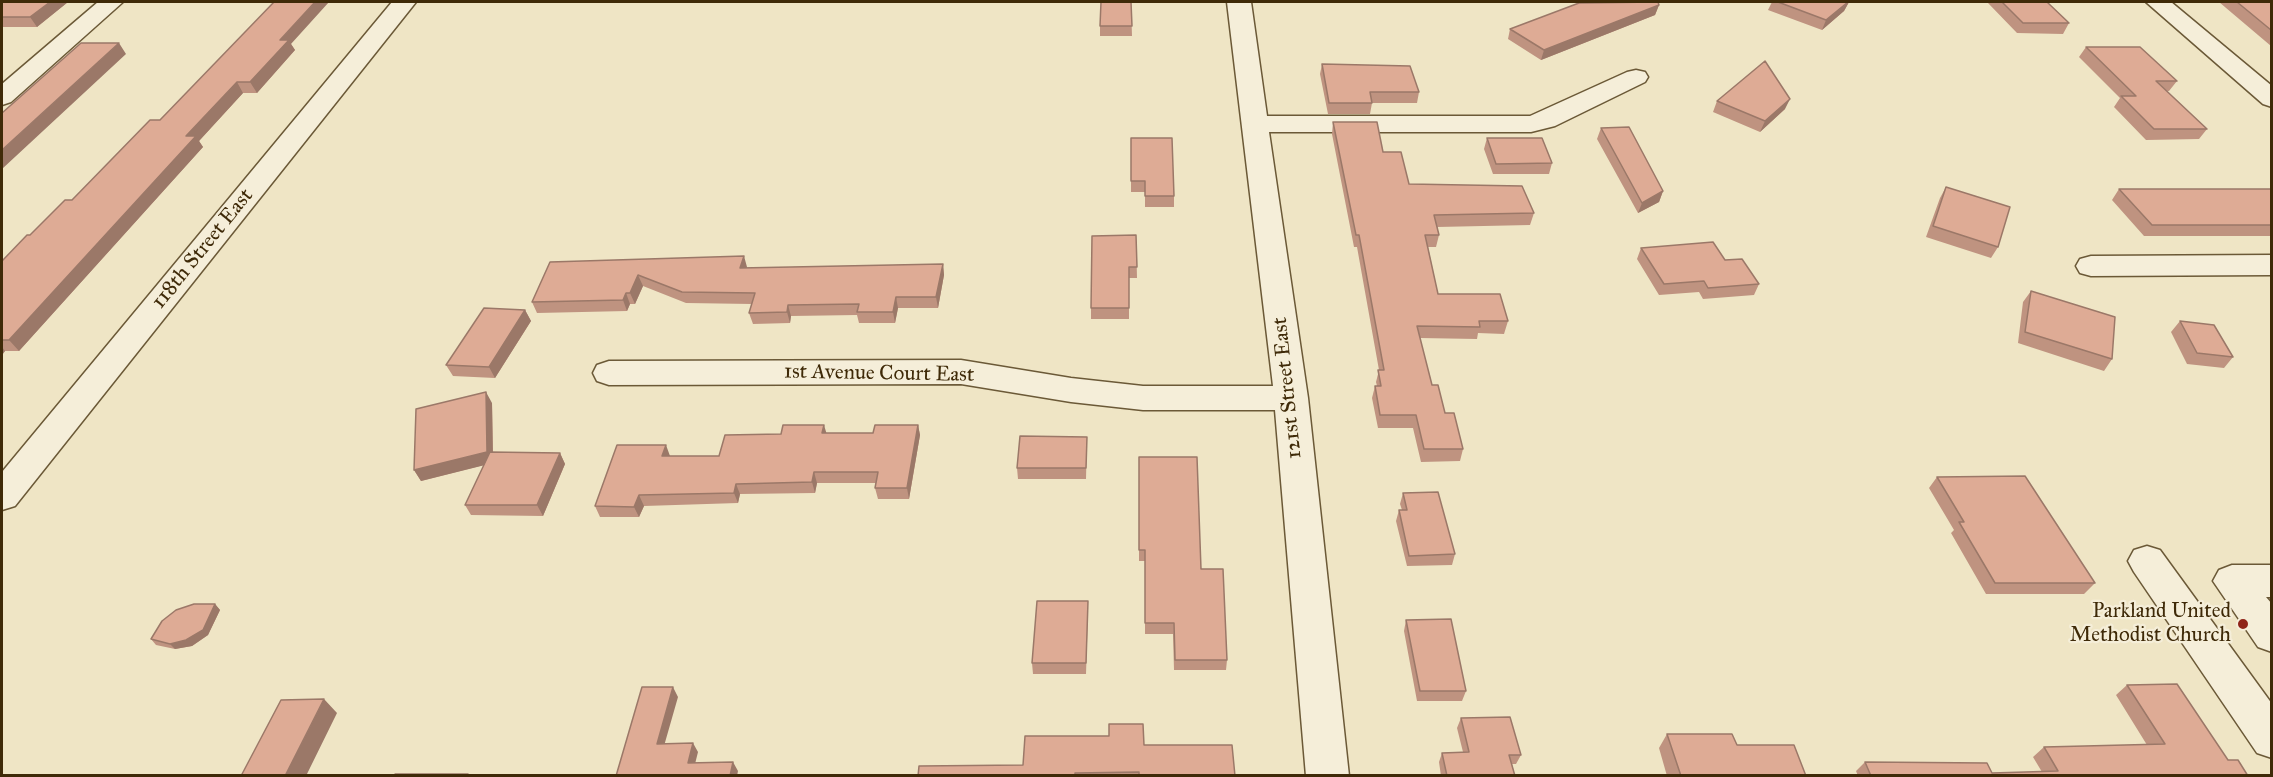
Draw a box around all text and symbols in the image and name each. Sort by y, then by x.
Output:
street label: 118th Street East [147,184,259,314]
street label: 121st Street East [1268,316,1308,460]
street label: 1st Avenue Court East [784,360,974,388]
place label: Parkland United Methodist Church [2070,599,2231,649]
marker: Parkland United Methodist Church [2236,617,2250,631]

